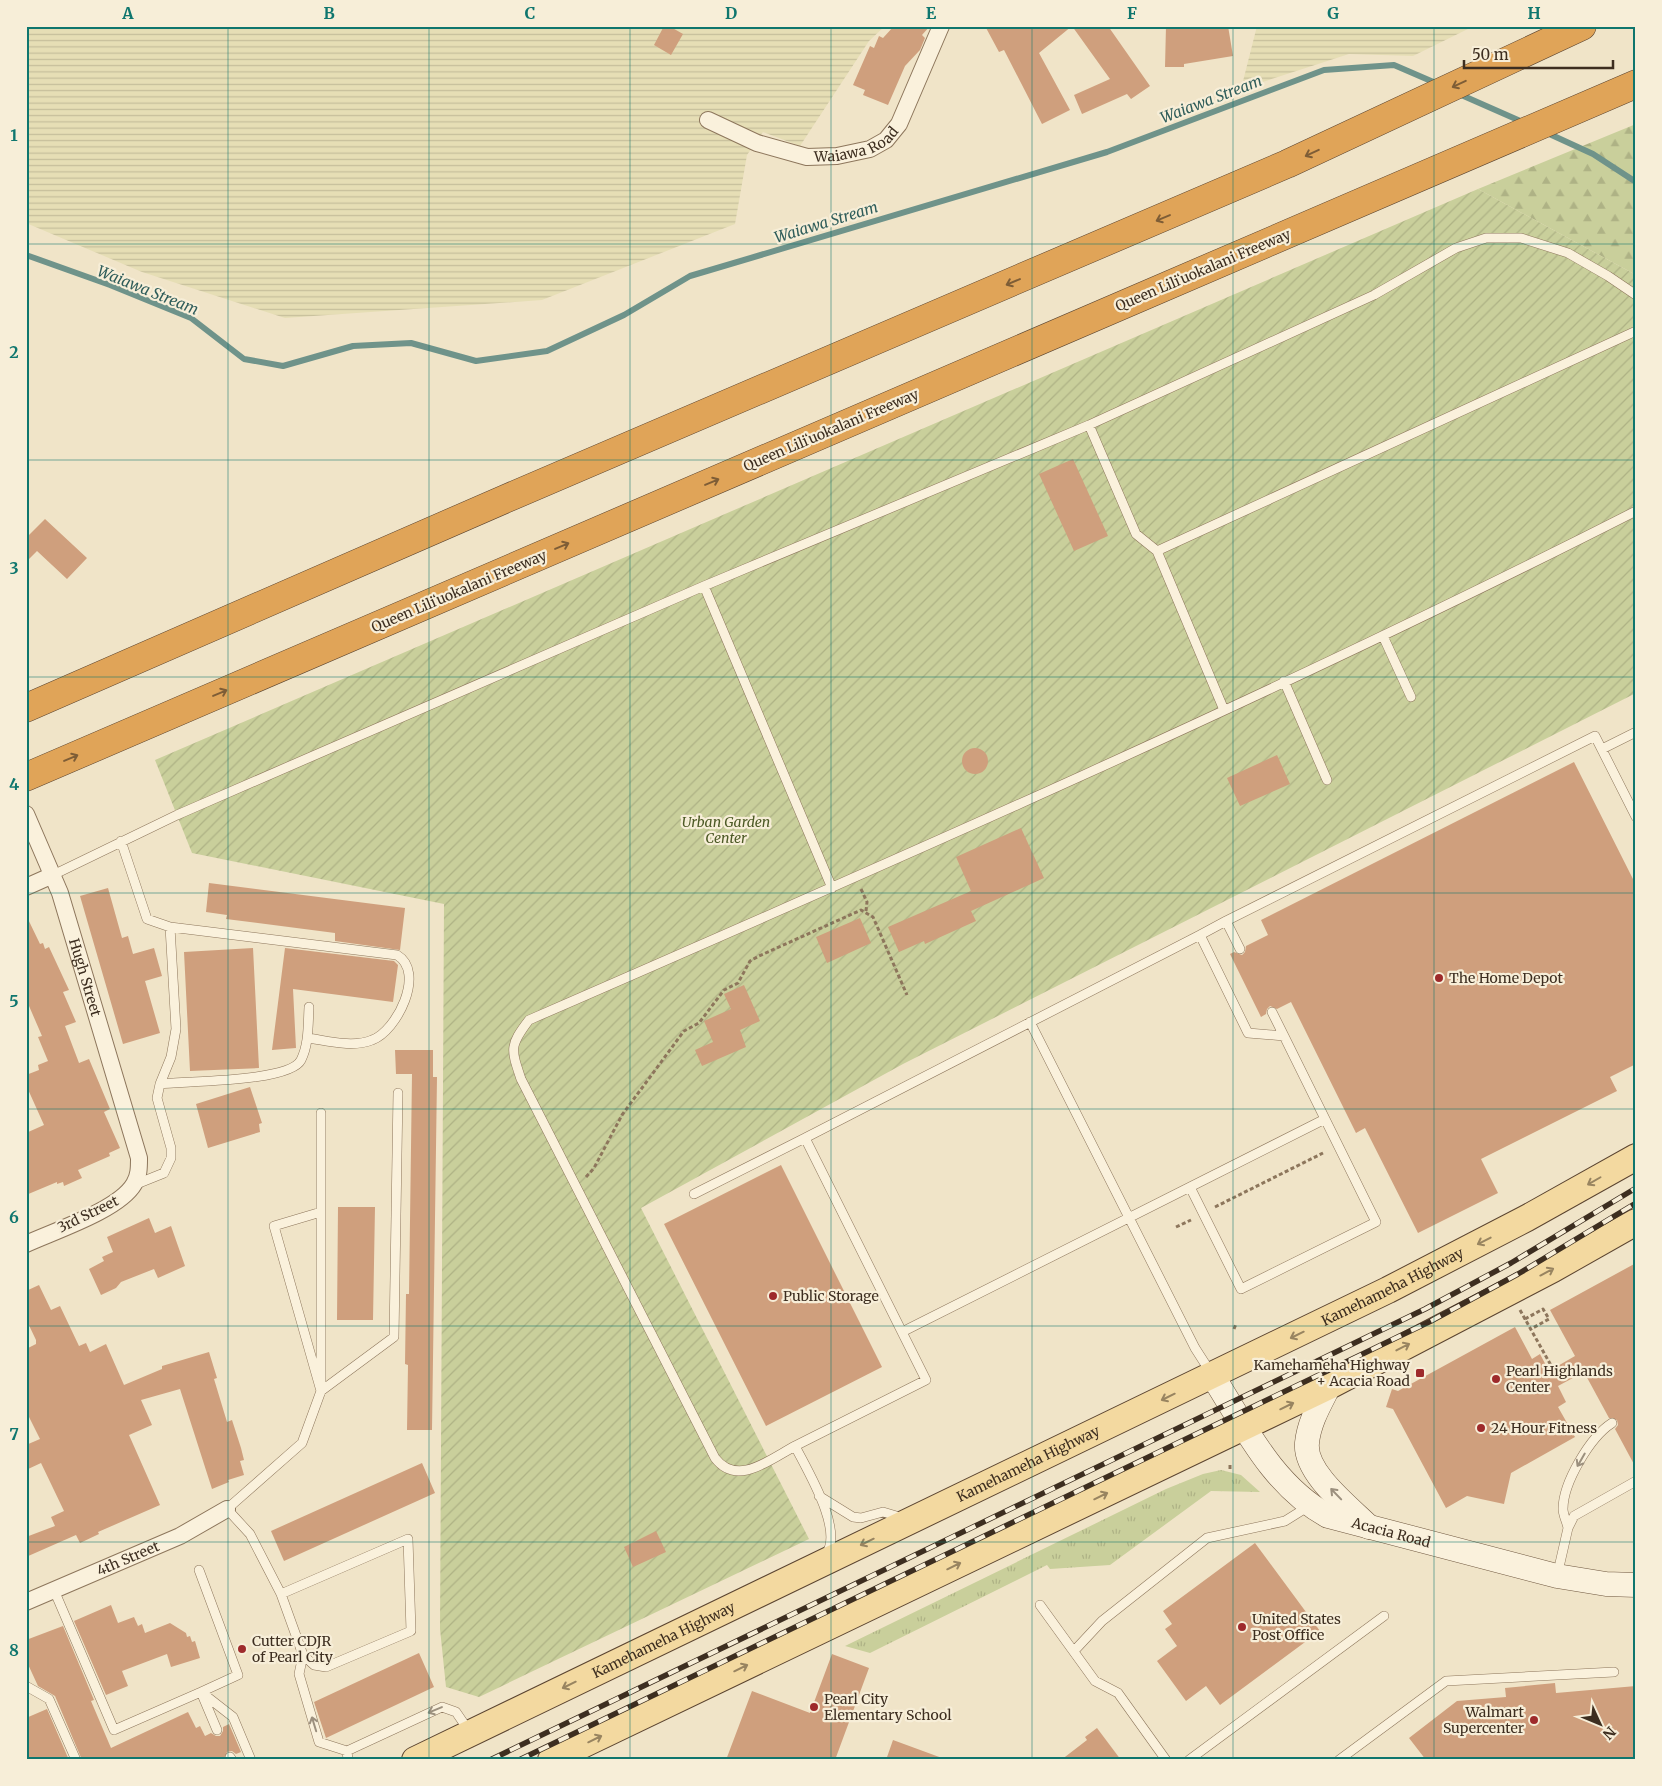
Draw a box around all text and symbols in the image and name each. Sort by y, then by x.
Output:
text: A [121,3,134,23]
text: B [323,3,335,23]
text: C [525,3,535,23]
text: D [725,3,737,23]
text: E [926,3,937,23]
text: F [1127,3,1137,23]
text: G [1327,3,1339,23]
text: H [1527,3,1541,23]
scale bar [1464,38,1613,70]
text: 50 m [1472,45,1509,64]
water label: Waiawa Stream [1157,71,1265,127]
one-way arrow [1452,80,1467,89]
street label: Waiawa Road [813,123,903,166]
text: 1 [10,125,18,145]
one-way arrow [1305,149,1320,158]
water label: Waiawa Stream [772,197,880,247]
one-way arrow [1156,213,1171,223]
street label: Queen Liliʻuokalani Freeway [1113,225,1294,315]
water label: Waiawa Stream [95,261,202,319]
one-way arrow [1006,277,1021,287]
text: 2 [9,342,19,362]
street label: Queen Liliʻuokalani Freeway [741,385,922,475]
one-way arrow [704,476,719,486]
one-way arrow [554,541,569,551]
street label: Queen Liliʻuokalani Freeway [369,546,550,636]
text: 3 [9,558,19,578]
one-way arrow [212,688,227,698]
one-way arrow [63,752,78,762]
text: 4 [9,774,19,794]
park label: Urban Garden Center [682,813,770,847]
street label: Hugh Street [65,936,105,1019]
place label: The Home Depot [1449,969,1564,987]
marker: The Home Depot [1433,972,1445,984]
text: 5 [9,991,19,1011]
one-way arrow [1586,1176,1601,1186]
street label: 3rd Street [55,1191,122,1236]
text: 6 [9,1207,19,1227]
one-way arrow [1477,1237,1492,1246]
street label: Kamehameha Highway [1318,1243,1467,1330]
one-way arrow [1540,1267,1555,1277]
place label: Public Storage [783,1287,879,1305]
marker: Public Storage [767,1290,779,1302]
one-way arrow [1290,1331,1305,1340]
one-way arrow [1395,1342,1410,1351]
place label: Kamehameha Highway + Acacia Road [1254,1356,1411,1390]
place label: Pearl Highlands Center [1506,1362,1613,1396]
marker: Kamehameha Highway + Acacia Road [1414,1367,1426,1379]
marker: Pearl Highlands Center [1490,1373,1502,1385]
one-way arrow [1161,1392,1176,1402]
one-way arrow [1279,1401,1294,1410]
place label: 24 Hour Fitness [1491,1419,1597,1437]
street label: Kamehameha Highway [954,1421,1103,1506]
marker: 24 Hour Fitness [1475,1422,1487,1434]
text: 7 [9,1424,19,1444]
one-way arrow [1575,1452,1585,1466]
one-way arrow [1330,1488,1342,1500]
one-way arrow [1093,1490,1108,1500]
street label: Acacia Road [1349,1513,1433,1552]
street label: 4th Street [94,1537,163,1580]
one-way arrow [860,1537,875,1547]
one-way arrow [947,1561,962,1571]
street label: Kamehameha Highway [589,1597,739,1682]
place label: United States Post Office [1252,1610,1341,1644]
marker: United States Post Office [1236,1621,1248,1633]
place label: Cutter CDJR of Pearl City [252,1632,334,1666]
text: 8 [9,1640,19,1660]
marker: Cutter CDJR of Pearl City [236,1643,248,1655]
one-way arrow [733,1663,748,1673]
one-way arrow [562,1681,577,1690]
place label: Pearl City Elementary School [824,1690,952,1724]
north arrow [1574,1698,1624,1748]
marker: Pearl City Elementary School [808,1701,820,1713]
place label: Walmart Supercenter [1443,1703,1525,1737]
one-way arrow [428,1706,443,1716]
marker: Walmart Supercenter [1528,1714,1540,1726]
one-way arrow [308,1716,318,1732]
text: N [1599,1723,1620,1743]
one-way arrow [587,1733,602,1743]

